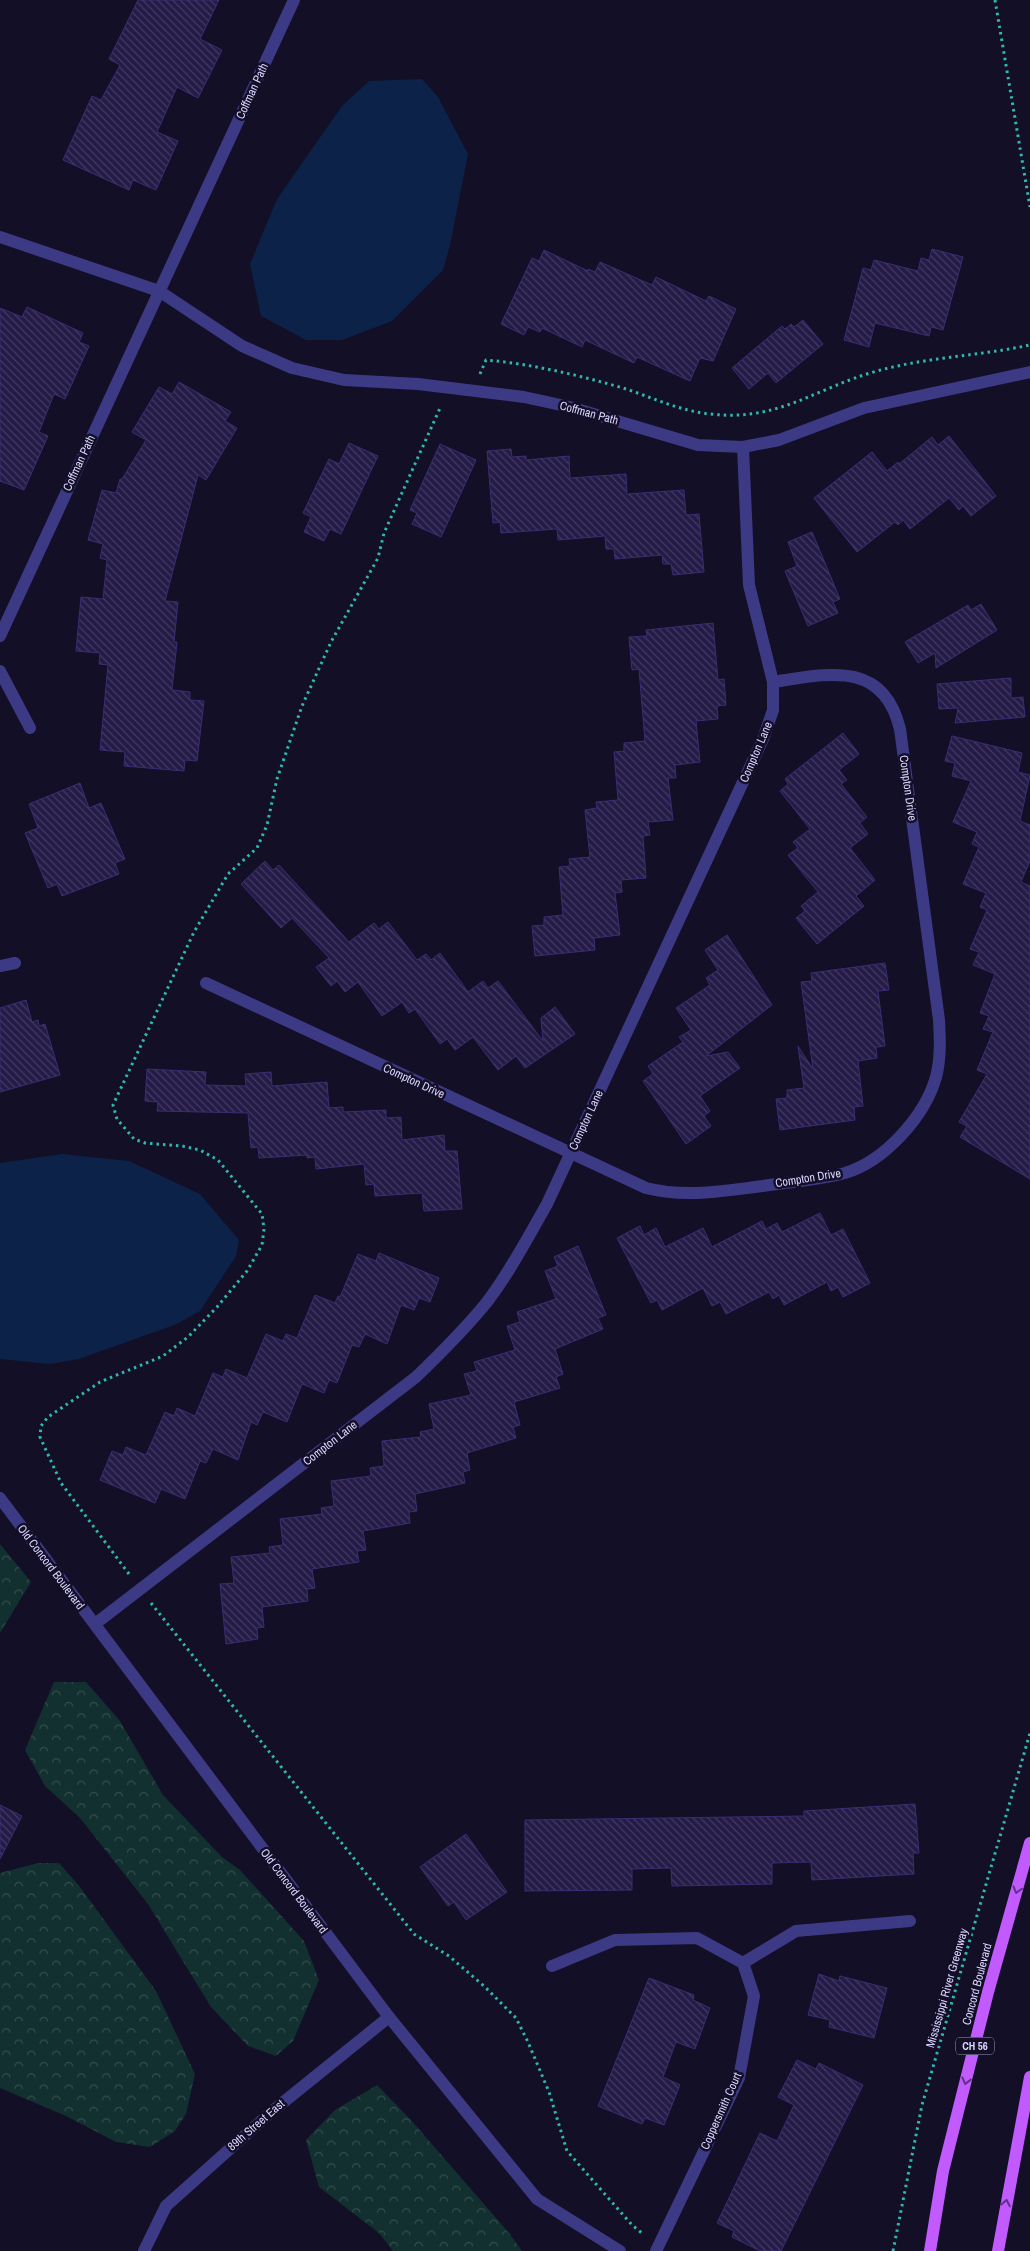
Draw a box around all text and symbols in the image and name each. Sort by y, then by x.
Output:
street label: Coffman Path [232,60,272,122]
street label: Coffman Path [558,398,620,428]
street label: Coffman Path [59,432,99,494]
street label: Compton Lane [736,719,776,785]
street label: Compton Drive [895,754,921,822]
street label: Compton Drive [381,1060,447,1102]
street label: Compton Lane [565,1087,607,1153]
street label: Compton Drive [774,1165,842,1191]
street label: Compton Lane [300,1417,360,1469]
street label: Old Concord Boulevard [14,1521,88,1613]
street label: Old Concord Boulevard [257,1845,331,1937]
one-way arrow [1012,1886,1022,1894]
street label: Mississippi River Greenway [922,1926,972,2050]
street label: Concord Boulevard [958,1941,996,2027]
road number: CH 56 [956,2038,994,2054]
street label: Coppersmith Court [697,2070,745,2152]
one-way arrow [961,2077,971,2085]
street label: 89th Street East [224,2096,288,2154]
one-way arrow [1001,2199,1011,2207]

